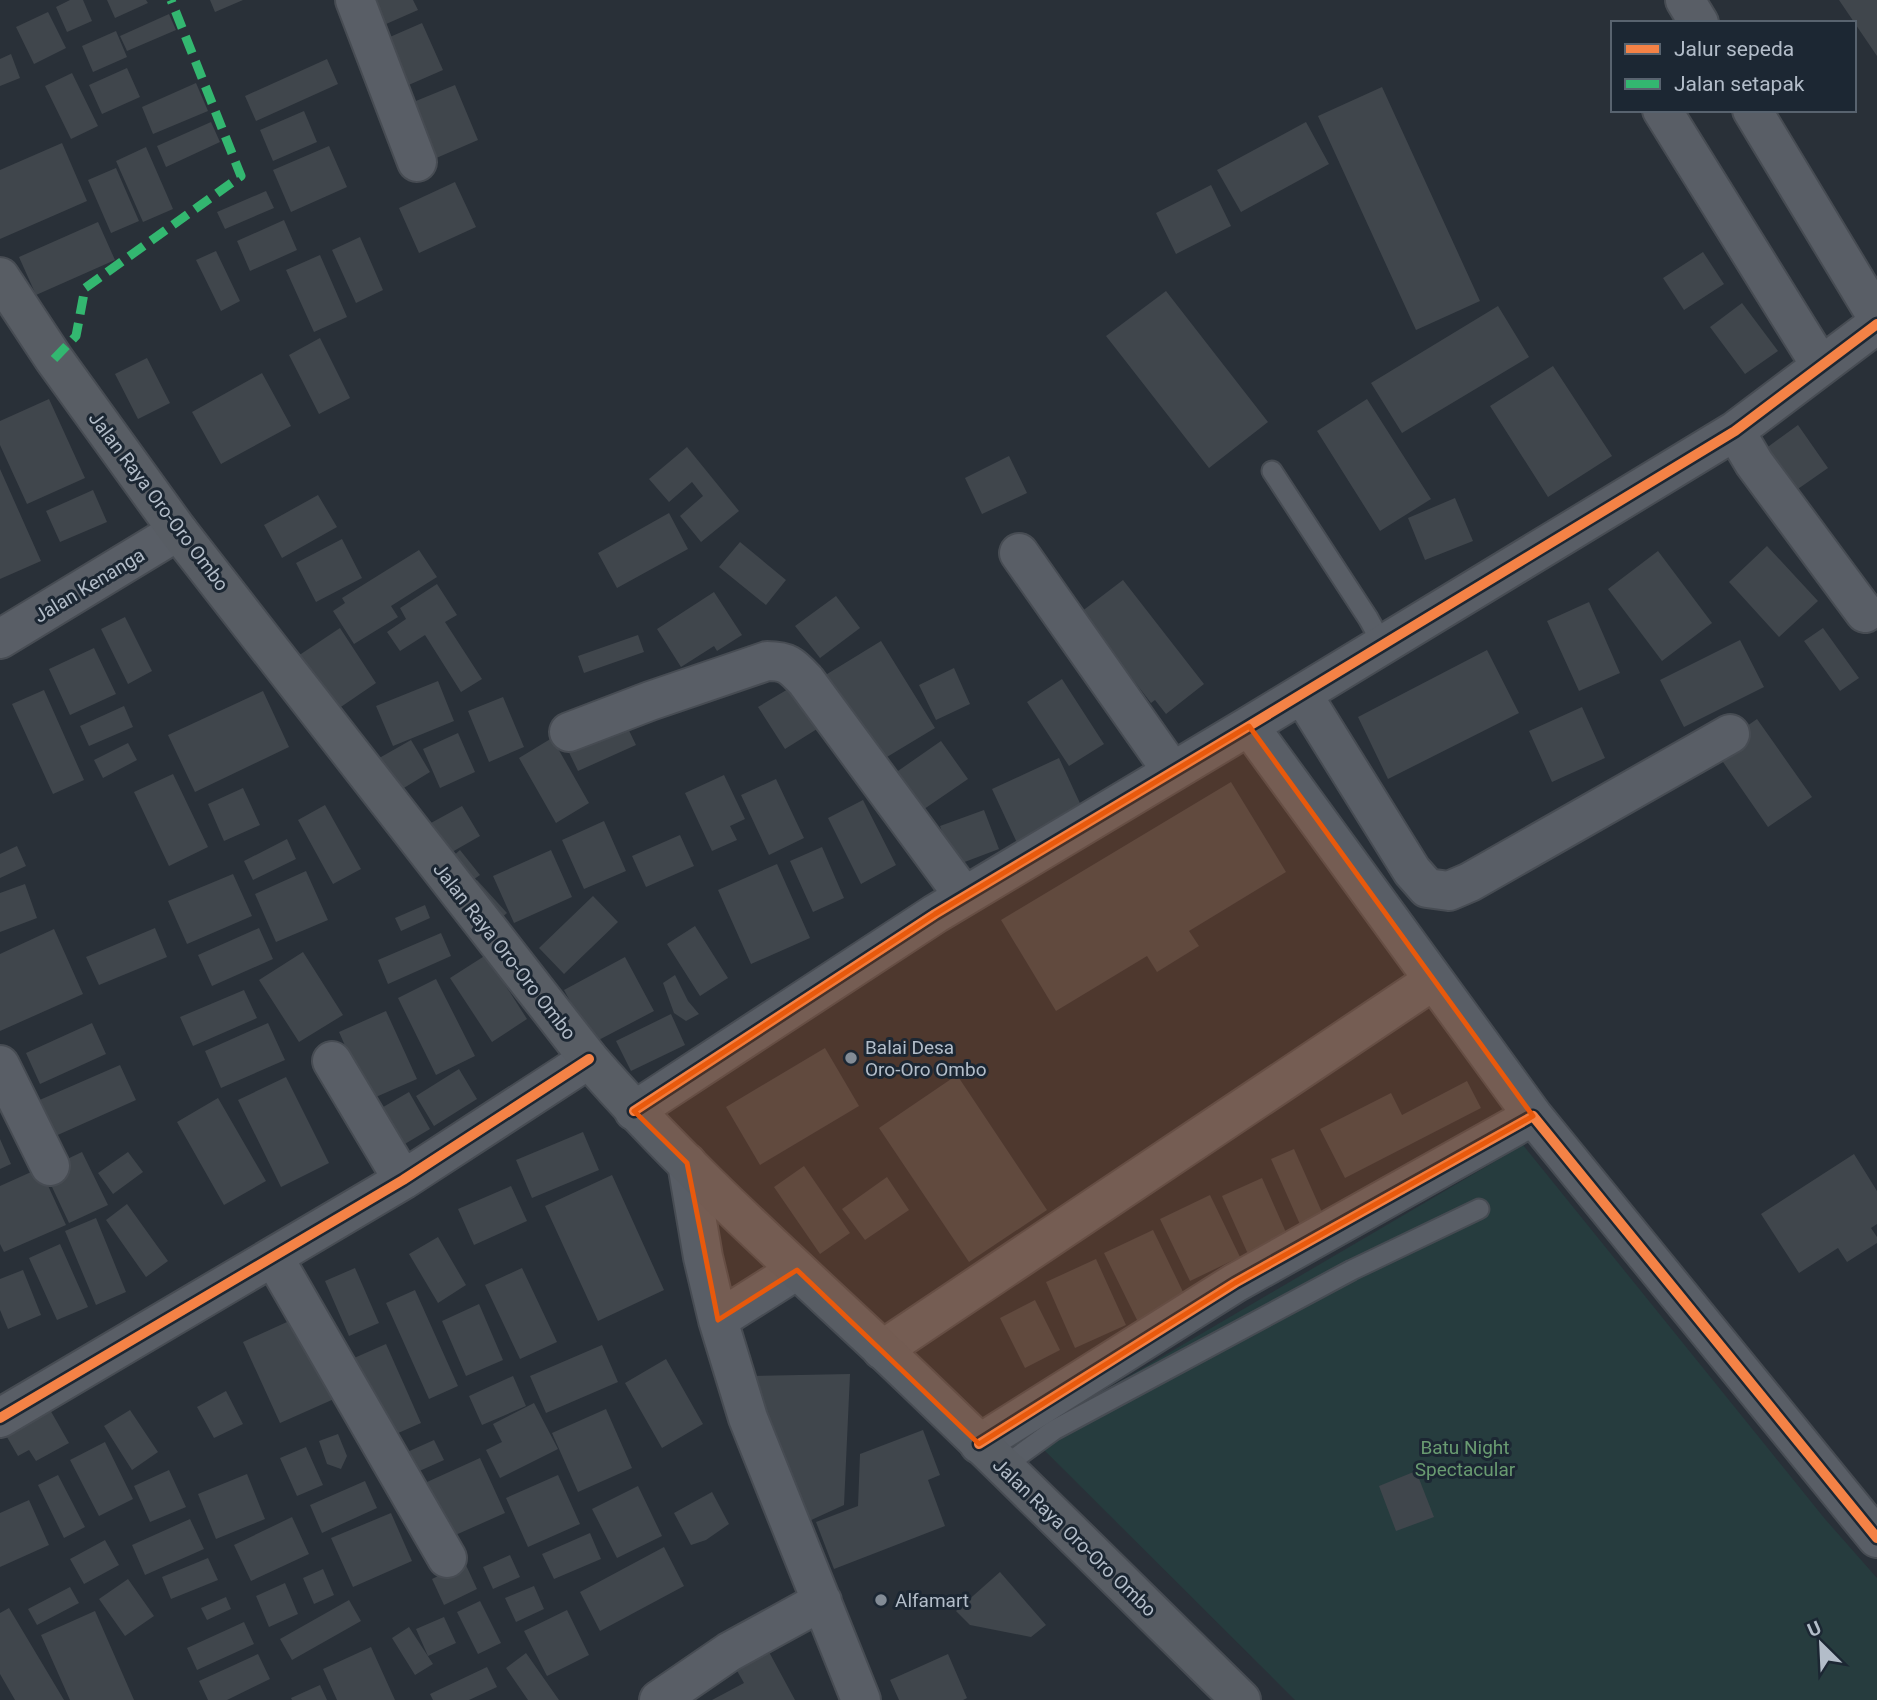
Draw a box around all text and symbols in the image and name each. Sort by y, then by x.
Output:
legend [1611,21,1856,112]
text: Jalur sepeda [1674,37,1794,61]
text: Jalan setapak [1674,72,1805,96]
street label: Jalan Raya Oro-Oro Ombo [84,407,233,595]
street label: Jalan Kenanga [30,543,149,627]
street label: Jalan Raya Oro-Oro Ombo [428,858,581,1044]
place label: Balai Desa Oro-Oro Ombo [865,1036,987,1081]
marker: Balai Desa Oro-Oro Ombo [843,1050,859,1066]
park label: Batu Night Spectacular [1415,1436,1516,1481]
street label: Jalan Raya Oro-Oro Ombo [988,1453,1161,1621]
place label: Alfamart [895,1589,969,1612]
marker: Alfamart [873,1592,889,1608]
north arrow [1786,1609,1856,1679]
text: U [1804,1616,1825,1642]

